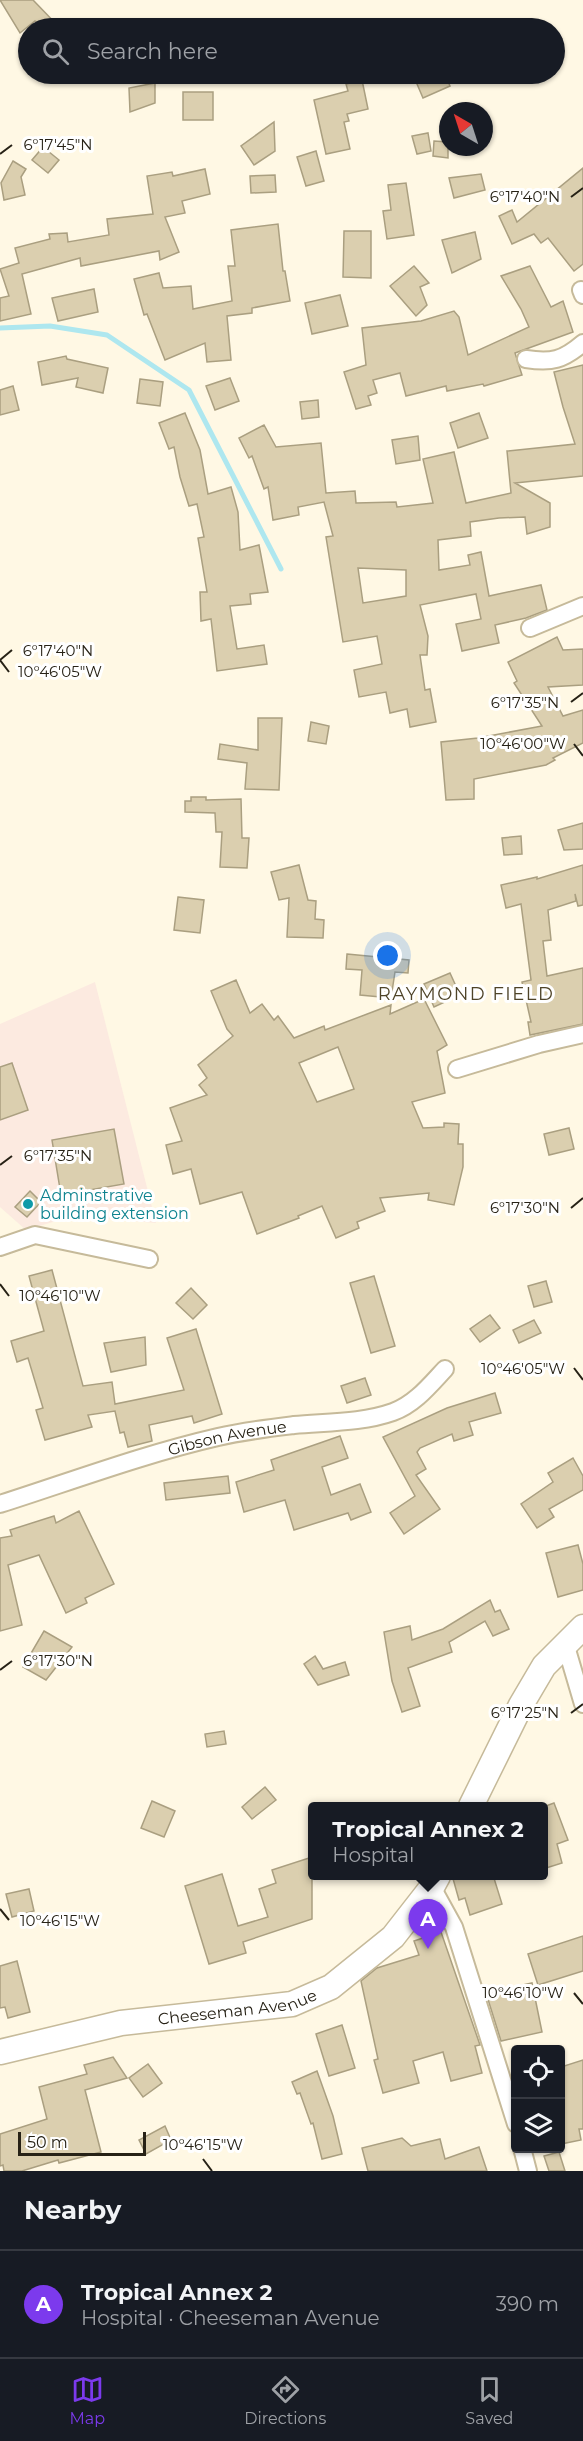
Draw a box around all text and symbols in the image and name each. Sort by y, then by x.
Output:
search box [18,18,565,84]
icon: search [39,35,72,68]
text: Search here [87,38,218,65]
north arrow [439,102,493,156]
text: 6°17'45"N [23,135,93,154]
text: 6°17'40"N [490,187,560,206]
text: 6°17'40"N [23,641,93,660]
text: 10°46'05"W [18,662,102,681]
text: 6°17'35"N [491,693,559,712]
text: 10°46'00"W [480,734,566,753]
your location [373,941,402,970]
district label: RAYMOND FIELD [378,983,554,1005]
text: 6°17'35"N [24,1146,92,1165]
place label: Adminstrative building extension [40,1186,189,1223]
marker: Adminstrative building extension [21,1197,35,1211]
text: 6°17'30"N [490,1198,560,1217]
text: 10°46'10"W [19,1286,101,1305]
text: 10°46'05"W [481,1359,565,1378]
street label: Gibson Avenue [166,1417,288,1460]
text: 6°17'30"N [23,1651,93,1670]
text: 6°17'25"N [491,1703,559,1722]
popup [308,1802,548,1880]
text: Tropical Annex 2 [332,1816,524,1843]
text: Hospital [332,1843,415,1867]
pin: A [408,1900,448,1949]
text: 10°46'15"W [20,1911,100,1930]
text: 10°46'10"W [482,1983,564,2002]
street label: Cheeseman Avenue [157,1985,320,2029]
map controls [511,2045,565,2153]
button: locate [511,2045,565,2099]
button: layers [511,2099,565,2153]
scale bar [18,2129,146,2156]
text: 50 m [27,2133,68,2152]
text: 10°46'15"W [163,2135,243,2154]
text: Nearby [24,2194,121,2226]
text: Tropical Annex 2 [81,2279,272,2306]
text: A [36,2292,51,2316]
text: 390 m [496,2292,559,2316]
text: Hospital · Cheeseman Avenue [81,2306,380,2330]
tab: Map [70,2373,105,2428]
tab: Directions [244,2373,326,2428]
tab: Saved [465,2373,513,2428]

